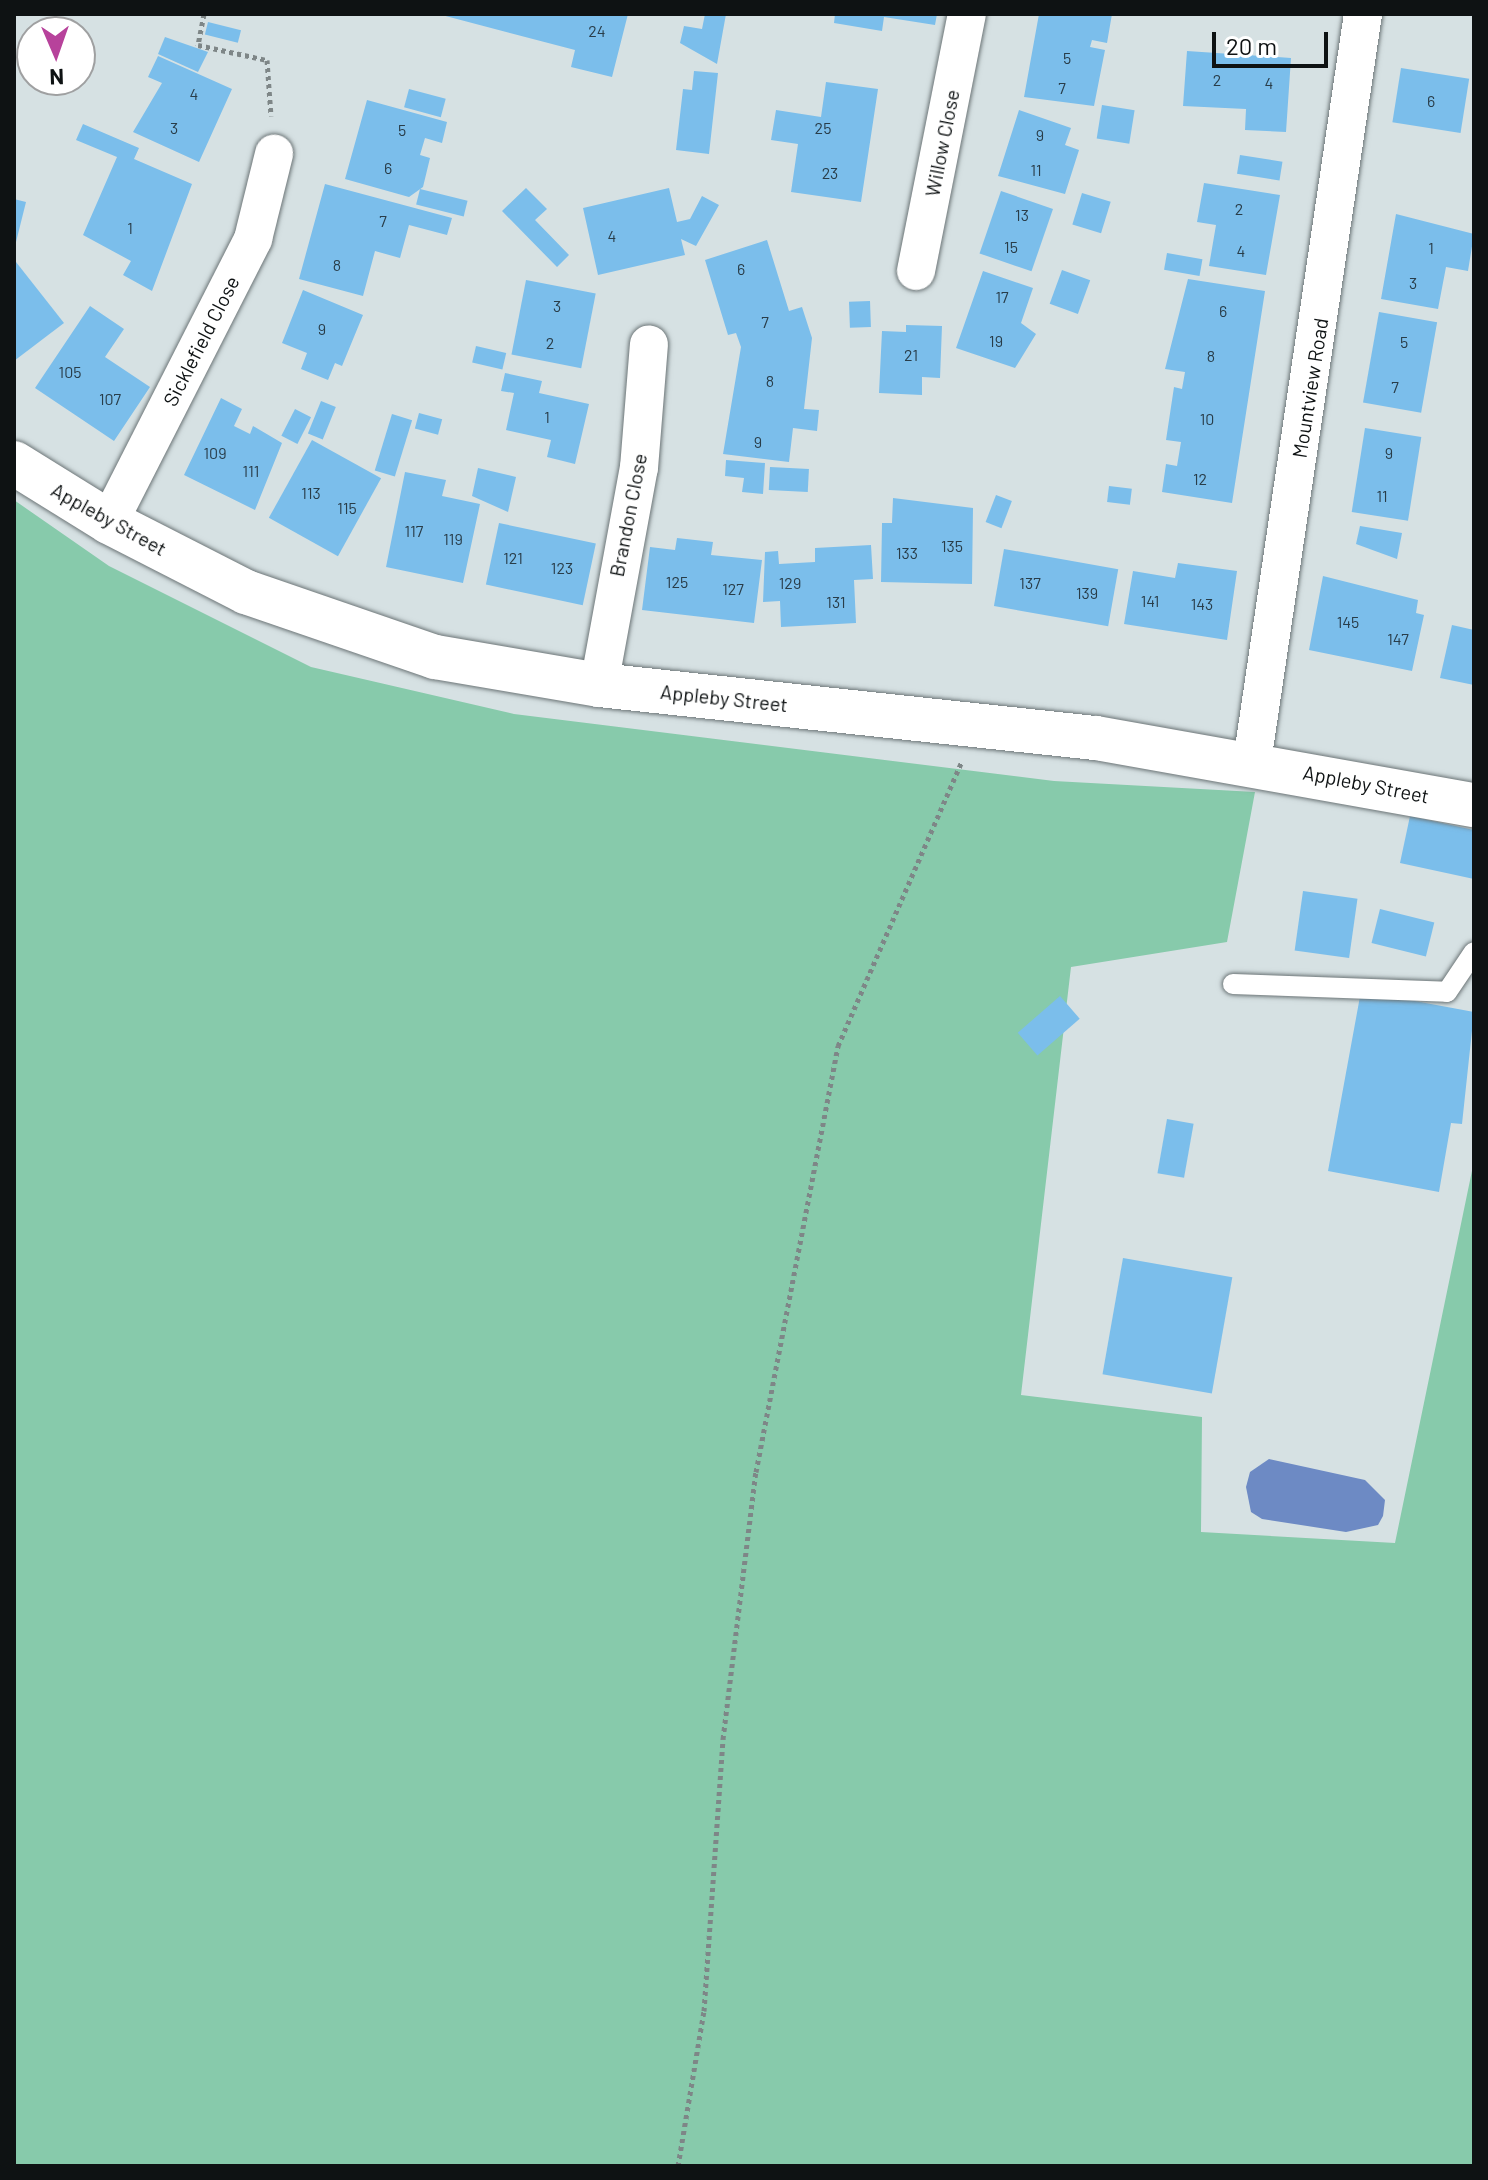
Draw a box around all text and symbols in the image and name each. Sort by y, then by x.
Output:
north arrow [16,16,96,96]
scale bar [1216,16,1332,66]
house number: 24 [588,21,606,41]
text: 20 m [1226,31,1277,60]
house number: 5 [1063,48,1071,68]
text: N [49,65,65,91]
house number: 2 [1213,70,1221,90]
house number: 4 [1265,73,1273,93]
house number: 7 [1058,78,1066,98]
house number: 4 [190,84,198,104]
street label: Willow Close [920,87,964,199]
house number: 6 [1427,91,1435,111]
house number: 3 [170,118,178,138]
house number: 25 [815,118,831,138]
house number: 5 [398,120,406,140]
house number: 9 [1036,125,1044,145]
house number: 6 [384,158,392,178]
house number: 11 [1030,160,1042,180]
house number: 23 [822,163,838,183]
house number: 2 [1235,199,1243,219]
house number: 13 [1015,205,1029,225]
house number: 7 [379,211,387,231]
house number: 1 [127,218,133,238]
house number: 4 [608,226,616,246]
house number: 15 [1004,237,1018,257]
house number: 1 [1428,238,1434,258]
house number: 4 [1237,241,1245,261]
house number: 8 [333,255,341,275]
house number: 6 [737,259,745,279]
street label: Sicklefield Close [158,272,244,410]
house number: 3 [1409,273,1417,293]
house number: 17 [995,287,1009,307]
house number: 3 [553,296,561,316]
house number: 6 [1219,301,1227,321]
house number: 7 [761,312,769,332]
street label: Mountview Road [1287,316,1333,460]
house number: 9 [318,319,326,339]
house number: 19 [989,331,1003,351]
house number: 5 [1400,332,1408,352]
house number: 2 [546,333,554,353]
house number: 21 [904,345,918,365]
house number: 8 [1207,346,1215,366]
house number: 105 [59,362,81,382]
house number: 8 [766,371,774,391]
house number: 7 [1391,377,1399,397]
house number: 107 [99,389,121,409]
house number: 1 [544,407,550,427]
house number: 10 [1200,409,1214,429]
house number: 9 [754,432,762,452]
house number: 109 [204,443,226,463]
house number: 9 [1385,443,1393,463]
street label: Brandon Close [604,451,652,579]
house number: 111 [243,461,259,481]
house number: 12 [1193,469,1207,489]
street label: Appleby Street [47,477,171,561]
house number: 113 [301,483,321,503]
house number: 11 [1376,486,1388,506]
house number: 115 [337,498,357,518]
house number: 117 [405,521,423,541]
house number: 119 [443,529,463,549]
house number: 135 [941,536,963,556]
house number: 133 [896,543,918,563]
house number: 121 [503,548,523,568]
house number: 123 [551,558,573,578]
house number: 125 [666,572,688,592]
house number: 129 [779,573,801,593]
house number: 137 [1019,573,1041,593]
house number: 127 [722,579,744,599]
house number: 139 [1076,583,1098,603]
house number: 141 [1141,591,1159,611]
house number: 131 [826,592,846,612]
house number: 143 [1191,594,1213,614]
house number: 145 [1337,612,1359,632]
house number: 147 [1387,629,1409,649]
street label: Appleby Street [659,679,789,717]
street label: Appleby Street [1301,760,1431,808]

